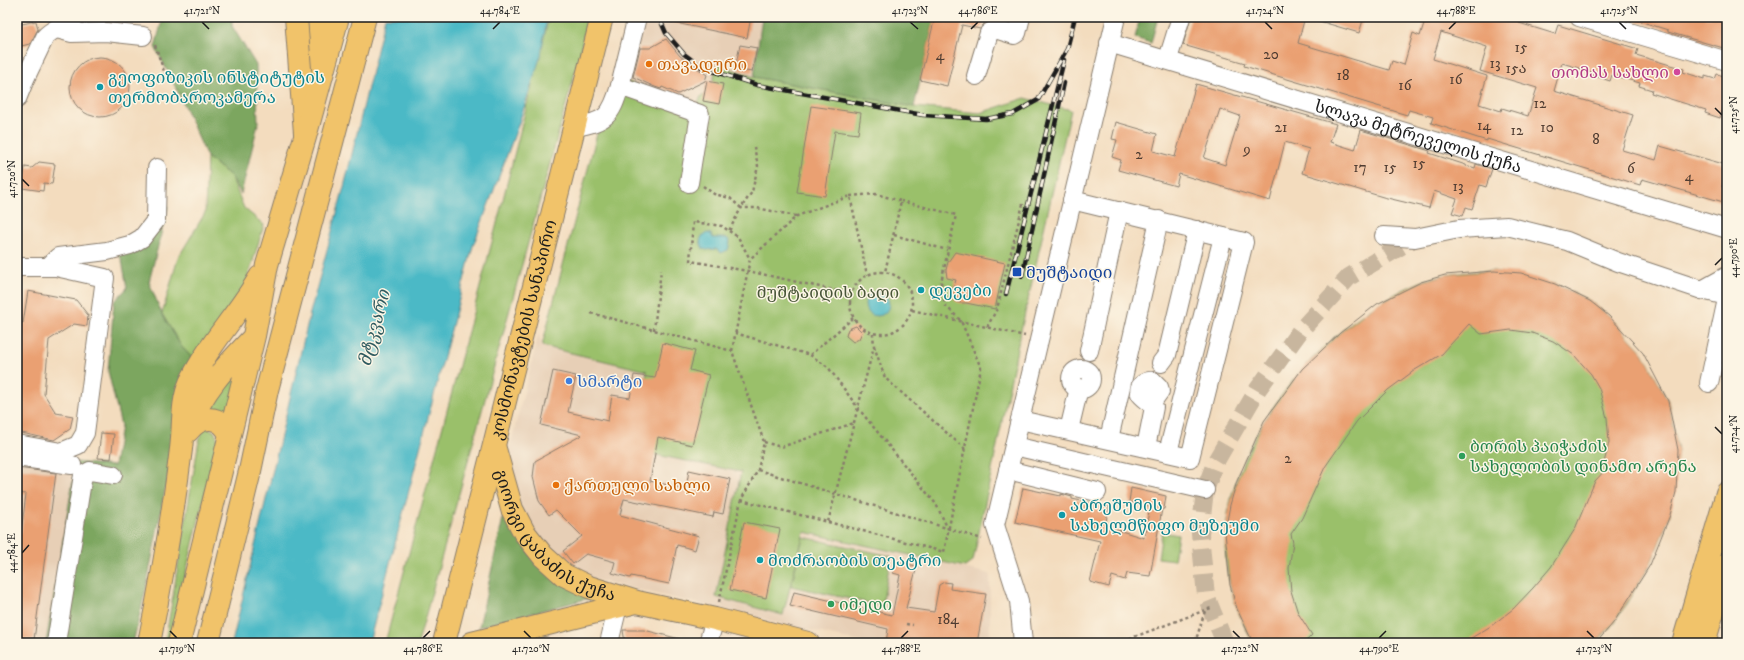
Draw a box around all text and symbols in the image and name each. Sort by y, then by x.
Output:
text: 41.721°N [184,5,220,17]
text: 44.784°E [480,5,520,17]
text: 41.723°N [892,5,928,17]
text: 44.786°E [958,5,998,17]
text: 41.724°N [1246,5,1284,17]
text: 44.788°E [1436,5,1476,17]
text: 41.725°N [1600,5,1638,17]
house number: 15 [1515,38,1528,57]
house number: 20 [1263,45,1279,64]
house number: 4 [936,46,945,65]
place label: თავადური [657,54,747,76]
house number: 13 [1489,54,1501,73]
marker: თავადური [644,59,654,69]
house number: 15ა [1506,59,1526,78]
place label: თომას სახლი [1551,62,1669,84]
house number: 18 [1336,66,1350,85]
place label: გეოფიზიკის ინსტიტუტის თერმობაროკამერა [108,67,325,109]
marker: თომას სახლი [1672,67,1682,77]
house number: 16 [1449,70,1464,89]
house number: 16 [1398,76,1413,95]
marker: გეოფიზიკის ინსტიტუტის თერმობაროკამერა [95,82,105,92]
house number: 12 [1534,94,1547,113]
street label: სლავა მეტრეველის ქუჩა [1312,95,1524,179]
text: 41.725°N [1728,96,1740,134]
house number: 14 [1477,116,1491,135]
house number: 21 [1275,118,1287,137]
house number: 10 [1540,118,1554,137]
house number: 12 [1511,121,1524,140]
house number: 8 [1592,130,1600,149]
house number: 9 [1242,140,1251,159]
house number: 2 [1135,145,1143,164]
house number: 15 [1413,154,1426,173]
house number: 17 [1353,158,1367,177]
house number: 15 [1384,158,1397,177]
house number: 6 [1627,159,1636,178]
text: 41.720°N [6,160,18,198]
house number: 4 [1685,167,1694,186]
house number: 13 [1452,177,1464,196]
street label: კოსმონავტების სანაპირო [486,218,562,443]
text: 44.790°E [1728,238,1740,278]
place label: მუშტაიდი [1026,262,1112,284]
marker: მუშტაიდი [1011,266,1023,278]
place label: დევები [929,280,992,302]
park label: მუშტაიდის ბაღი [757,282,899,304]
marker: დევები [916,285,926,295]
water label: მტკვარი [354,286,396,369]
place label: სმარტი [577,371,642,393]
marker: სმარტი [564,376,574,386]
text: 41.724°N [1728,415,1740,453]
place label: ბორის პაიჭაძის სახელობის დინამო არენა [1470,436,1697,478]
house number: 2 [1284,449,1292,468]
marker: ბორის პაიჭაძის სახელობის დინამო არენა [1457,451,1467,461]
street label: გიორგი ცაბაძის ქუჩა [489,467,618,607]
place label: ქართული სახლი [564,475,711,497]
marker: ქართული სახლი [551,480,561,490]
place label: აბრეშუმის სახელმწიფო მუზეუმი [1070,495,1259,537]
marker: აბრეშუმის სახელმწიფო მუზეუმი [1057,510,1067,520]
text: 44.784°E [6,533,18,573]
place label: მოძრაობის თეატრი [768,550,941,572]
marker: მოძრაობის თეატრი [755,555,765,565]
place label: იმედი [839,594,892,616]
marker: იმედი [826,599,836,609]
house number: 184 [937,610,959,629]
text: 41.719°N [159,643,195,655]
text: 44.786°E [403,643,443,655]
text: 41.720°N [512,643,550,655]
text: 44.788°E [881,643,921,655]
text: 41.722°N [1221,643,1259,655]
text: 44.790°E [1359,643,1399,655]
text: 41.723°N [1576,643,1612,655]

